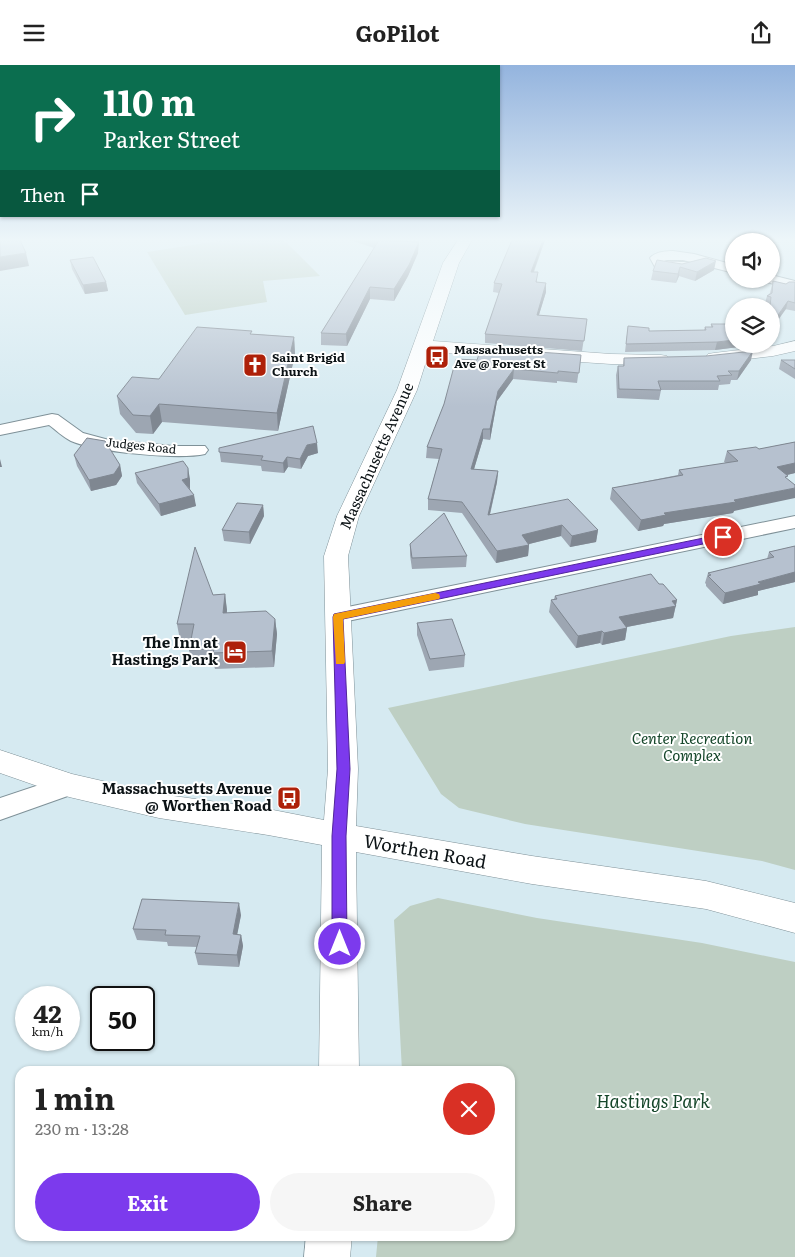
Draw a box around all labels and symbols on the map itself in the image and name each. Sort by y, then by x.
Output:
place label: Massachusetts Ave @ Forest St [454,340,546,372]
bus stop icon: Massachusetts Ave @ Forest St [424,344,450,370]
place label: Saint Brigid Church [272,348,345,380]
church icon: Saint Brigid Church [242,352,268,378]
street label: Massachusetts Avenue [333,378,419,533]
street label: Judges Road [105,432,178,458]
pin [702,516,744,558]
place label: The Inn at Hastings Park [111,630,219,670]
hotel icon: The Inn at Hastings Park [222,639,248,665]
park label: Center Recreation Complex [632,726,752,766]
place label: Massachusetts Avenue @ Worthen Road [102,776,273,816]
bus stop icon: Massachusetts Avenue @ Worthen Road [276,785,302,811]
street label: Worthen Road [362,826,489,875]
position arrow [313,917,365,969]
speed limit sign: 50 [90,986,155,1051]
park label: Hastings Park [596,1087,710,1114]

